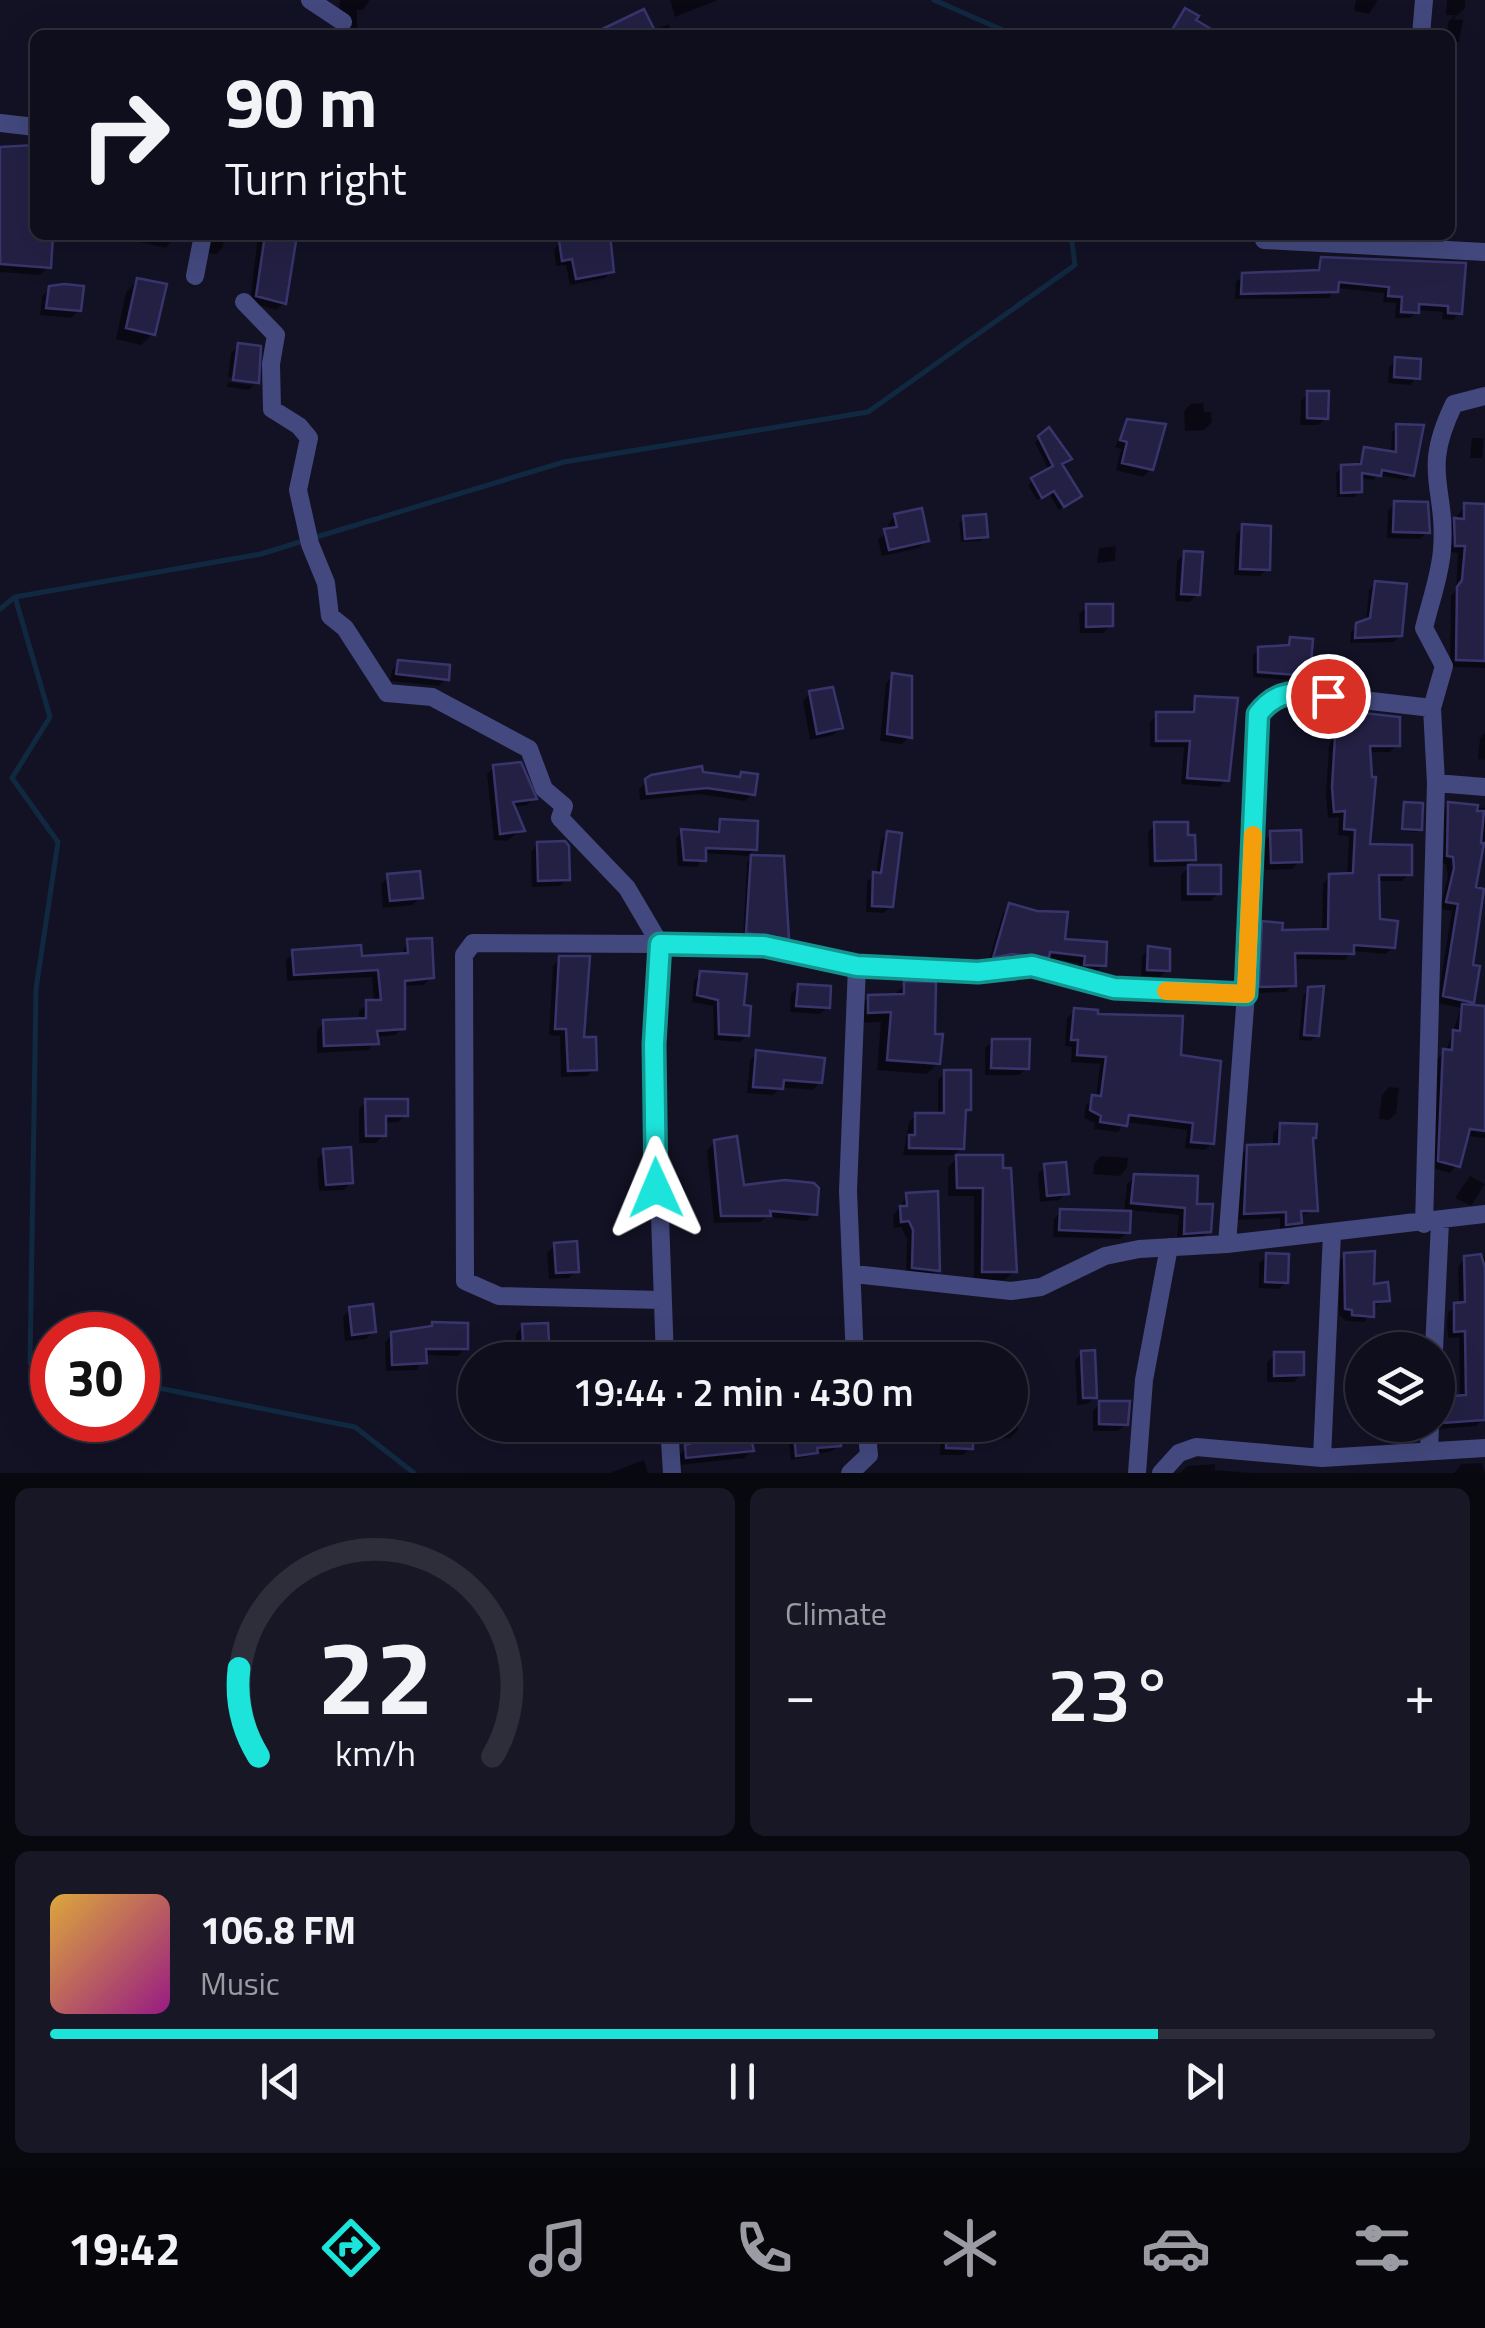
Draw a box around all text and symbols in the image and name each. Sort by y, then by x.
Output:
text: 90 m [225,48,378,154]
icon: right [60,70,190,200]
text: Turn right [225,144,407,212]
pin [1286,654,1371,739]
icon: arrive [1301,669,1356,724]
position arrow [604,1136,708,1240]
speed limit sign: 30 [30,1312,160,1442]
map controls [1345,1332,1455,1442]
button: layers [1345,1332,1455,1442]
text: 19:44 · 2 min · 430 m [572,1363,914,1421]
text: Climate [785,1589,887,1637]
text: 22 [317,1596,433,1754]
text: 23° [1047,1636,1173,1750]
text: − [785,1652,816,1735]
text: + [1404,1652,1435,1735]
text: km/h [335,1725,415,1780]
text: 106.8 FM [200,1901,356,1959]
text: Music [200,1959,280,2007]
icon: previous [253,2054,308,2109]
icon: pause [715,2054,770,2109]
icon: next [1177,2054,1232,2109]
icon: directions [316,2213,386,2283]
icon: music [523,2213,593,2283]
icon: phone [729,2213,799,2283]
icon: climate [935,2213,1005,2283]
icon: car [1141,2213,1211,2283]
icon: filters [1347,2213,1417,2283]
text: 19:42 [68,2214,180,2282]

